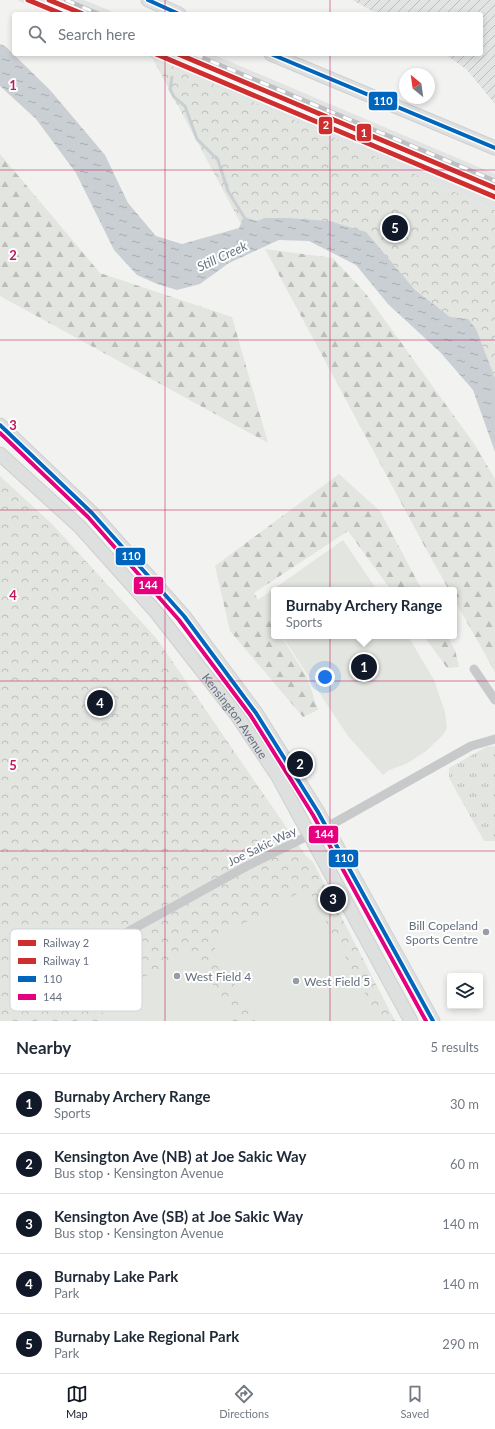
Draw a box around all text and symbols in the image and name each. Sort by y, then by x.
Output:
search box [12,12,483,56]
icon: search [26,23,48,45]
text: Search here [58,25,135,43]
north arrow [399,68,435,104]
text: 1 [9,77,17,93]
line badge: 110 [368,91,398,111]
text: 110 [373,94,393,107]
line badge: 2 [318,116,333,135]
text: 2 [323,118,329,131]
line badge: 1 [356,123,372,142]
text: 1 [361,126,367,139]
pin: 5 [382,213,408,243]
water label: Still Creek [194,237,250,275]
text: 2 [9,247,17,263]
text: 3 [9,417,17,433]
line badge: 110 [115,547,146,566]
text: 110 [121,549,141,562]
line badge: 144 [133,576,164,595]
text: 144 [138,578,158,591]
text: 4 [9,587,17,603]
popup [271,587,457,639]
text: Burnaby Archery Range [286,596,442,614]
text: Sports [286,614,322,630]
pin: 1 [351,652,377,682]
your location [315,667,335,687]
street label: Kensington Avenue [199,670,271,761]
pin: 4 [87,688,113,718]
pin: 2 [287,749,313,779]
text: 5 [9,757,17,773]
street label: Joe Sakic Way [225,823,300,869]
line badge: 144 [308,825,339,844]
text: 144 [314,827,334,840]
line badge: 110 [328,849,359,868]
text: 110 [334,851,354,864]
pin: 3 [320,884,346,914]
place label: Bill Copeland Sports Centre [406,918,478,947]
marker: Bill Copeland Sports Centre [481,927,491,937]
legend [10,929,142,1011]
text: Railway 2 [43,936,89,949]
text: Railway 1 [43,954,89,967]
place label: West Field 4 [185,969,251,984]
marker: West Field 4 [172,971,182,981]
text: 110 [43,972,63,985]
map controls [447,973,483,1009]
button: layers [447,973,483,1009]
place label: West Field 5 [304,974,370,989]
marker: West Field 5 [291,976,301,986]
text: 144 [43,990,63,1003]
text: Nearby [16,1037,71,1058]
text: 5 results [431,1039,479,1055]
text: Burnaby Archery Range [54,1087,211,1105]
text: 1 [25,1096,33,1112]
text: 30 m [450,1096,479,1112]
text: Sports [54,1105,91,1121]
text: Kensington Ave (NB) at Joe Sakic Way [54,1147,306,1165]
text: 2 [25,1156,33,1172]
text: 60 m [450,1156,479,1172]
text: Bus stop · Kensington Avenue [54,1165,224,1181]
text: Kensington Ave (SB) at Joe Sakic Way [54,1207,303,1225]
text: 3 [25,1216,33,1232]
text: 140 m [442,1216,479,1232]
text: Bus stop · Kensington Avenue [54,1225,224,1241]
text: Burnaby Lake Park [54,1267,178,1285]
text: 4 [25,1276,33,1292]
text: 140 m [442,1276,479,1292]
text: Park [54,1285,79,1301]
text: Burnaby Lake Regional Park [54,1327,239,1345]
text: 5 [25,1336,33,1352]
text: 290 m [442,1336,479,1352]
text: Park [54,1345,79,1361]
tab: Map [66,1383,88,1420]
tab: Directions [219,1383,269,1420]
tab: Saved [400,1383,429,1420]

